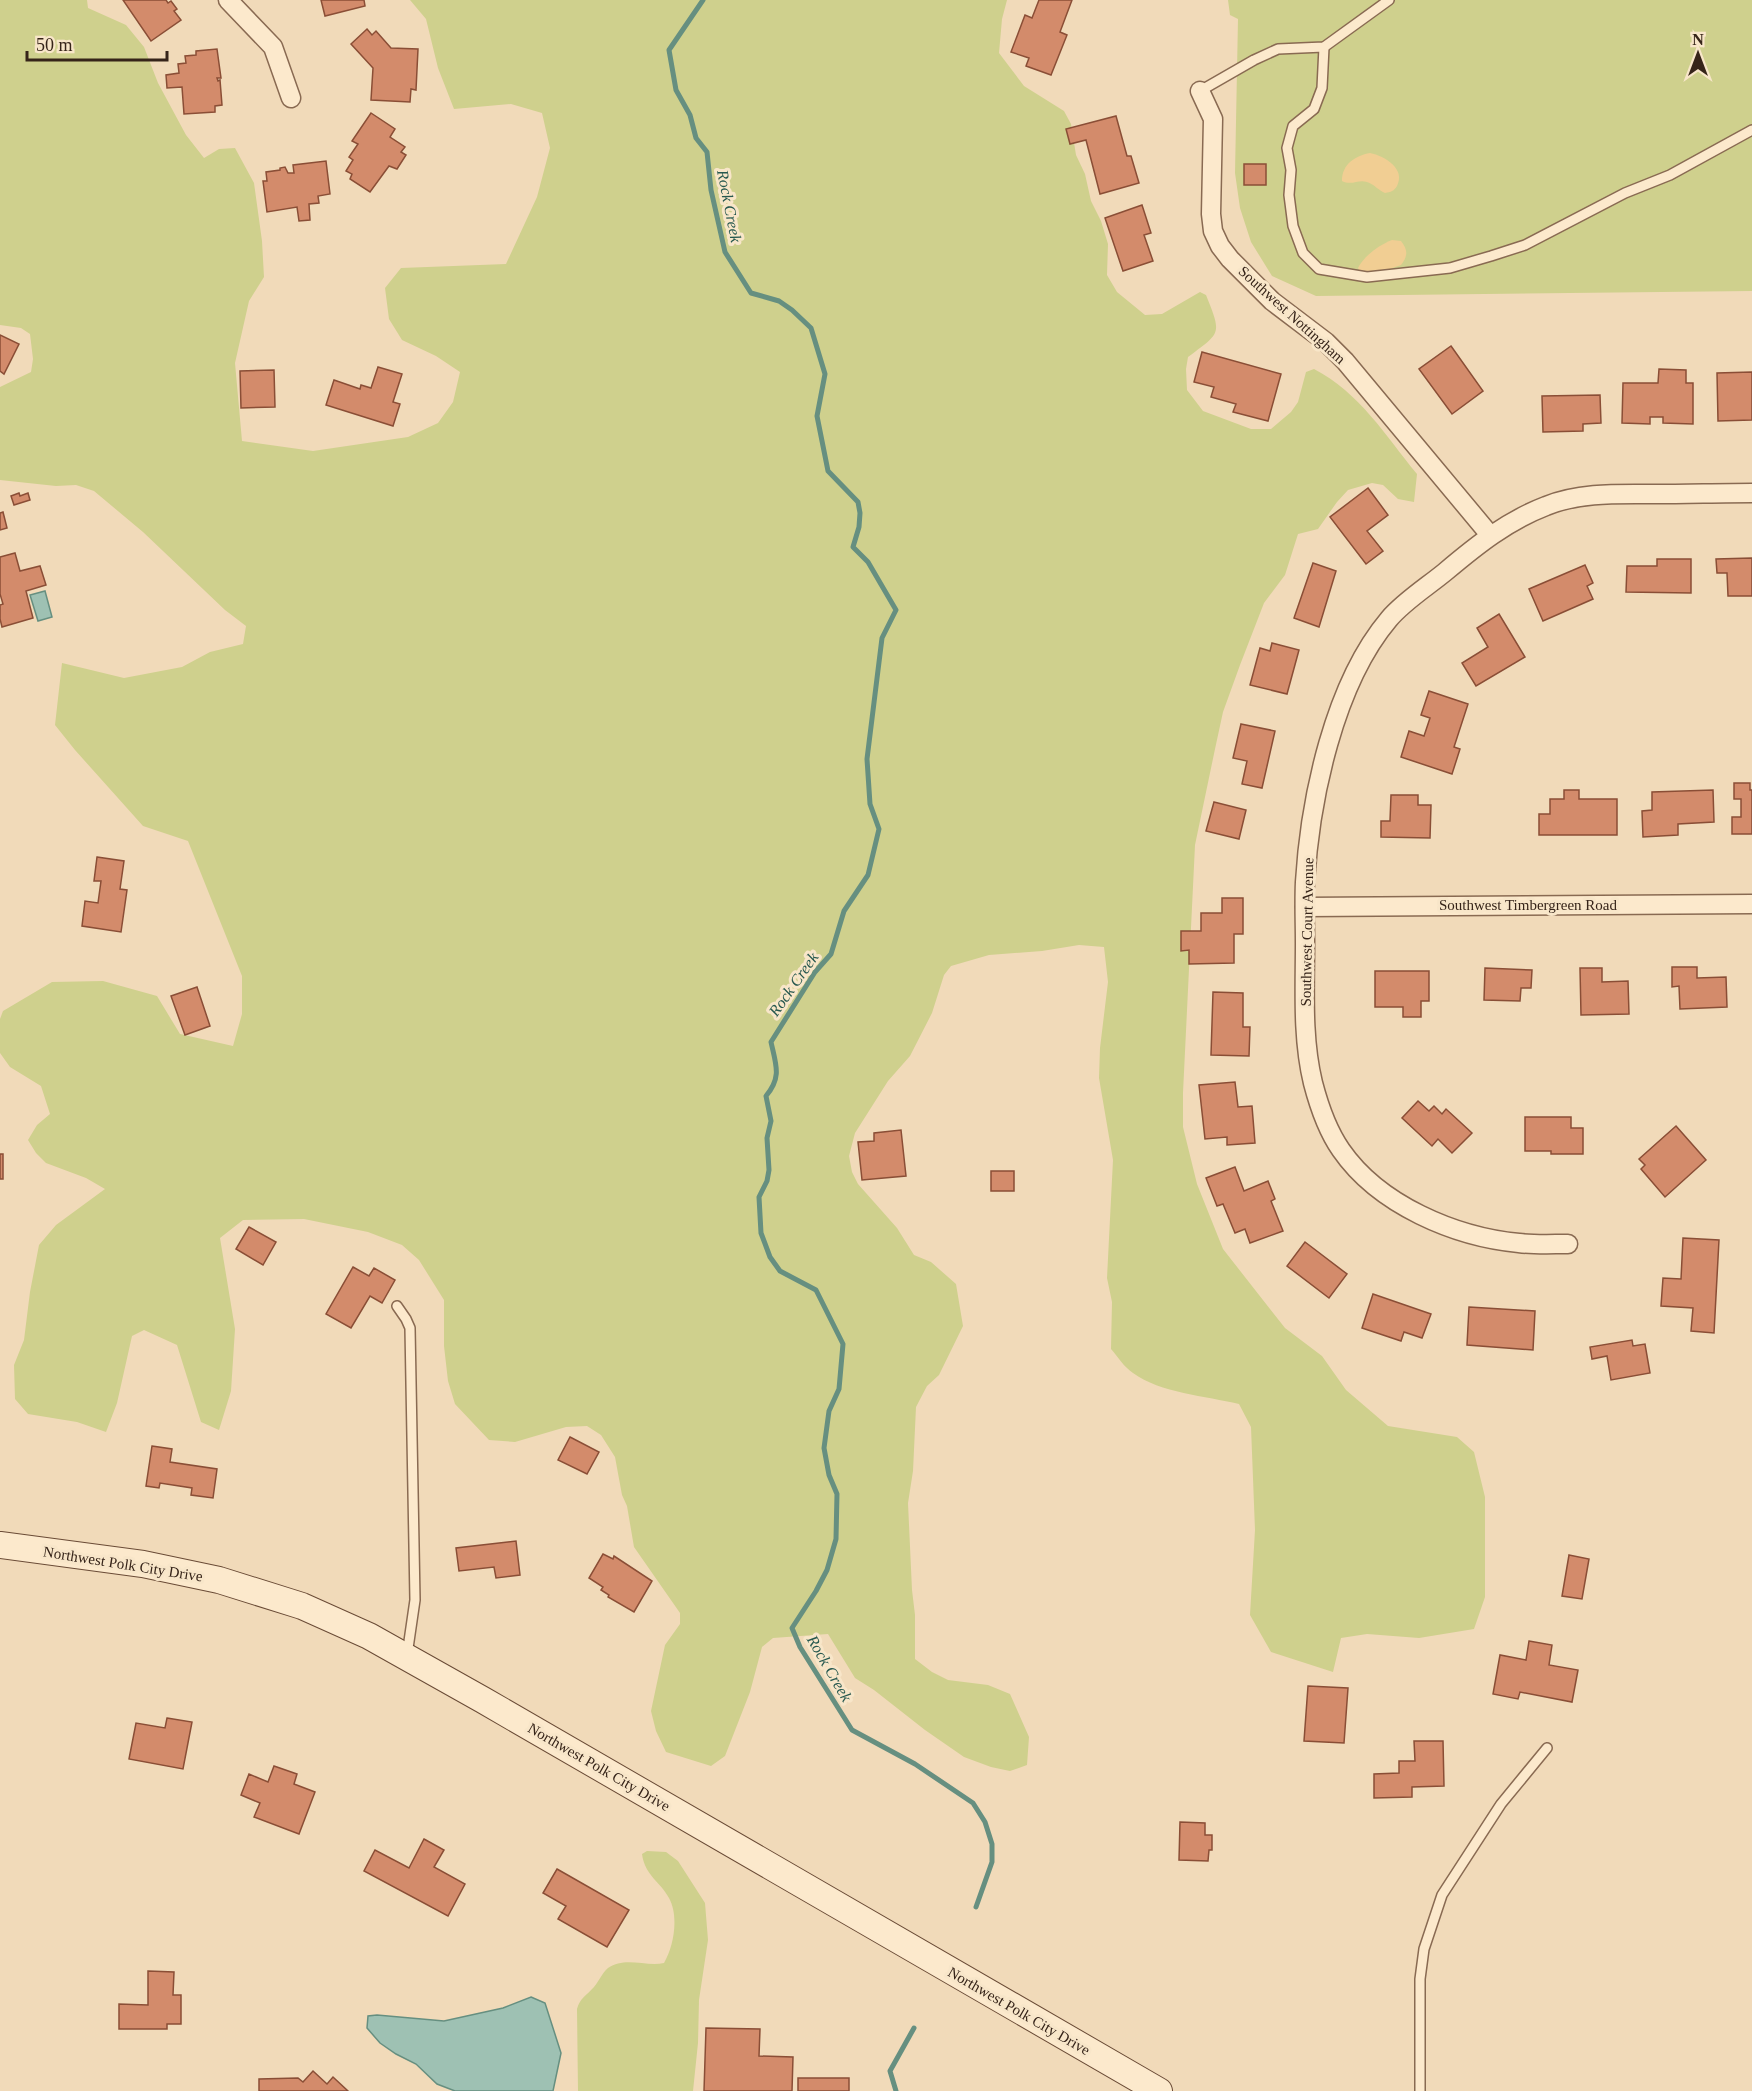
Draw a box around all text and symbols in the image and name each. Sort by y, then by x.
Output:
scale bar [27,24,166,62]
north arrow [1668,24,1728,84]
text: N [1692,31,1704,48]
text: 50 m [36,35,73,55]
water label: Rock Creek [714,167,745,245]
street label: Southwest Nottingham [1235,263,1349,367]
street label: Southwest Court Avenue [1298,857,1316,1007]
street label: Southwest Timbergreen Road [1439,897,1618,913]
water label: Rock Creek [765,949,822,1020]
street label: Northwest Polk City Drive [42,1543,204,1585]
water label: Rock Creek [803,1631,856,1705]
street label: Northwest Polk City Drive [525,1720,673,1814]
street label: Northwest Polk City Drive [945,1964,1093,2058]

